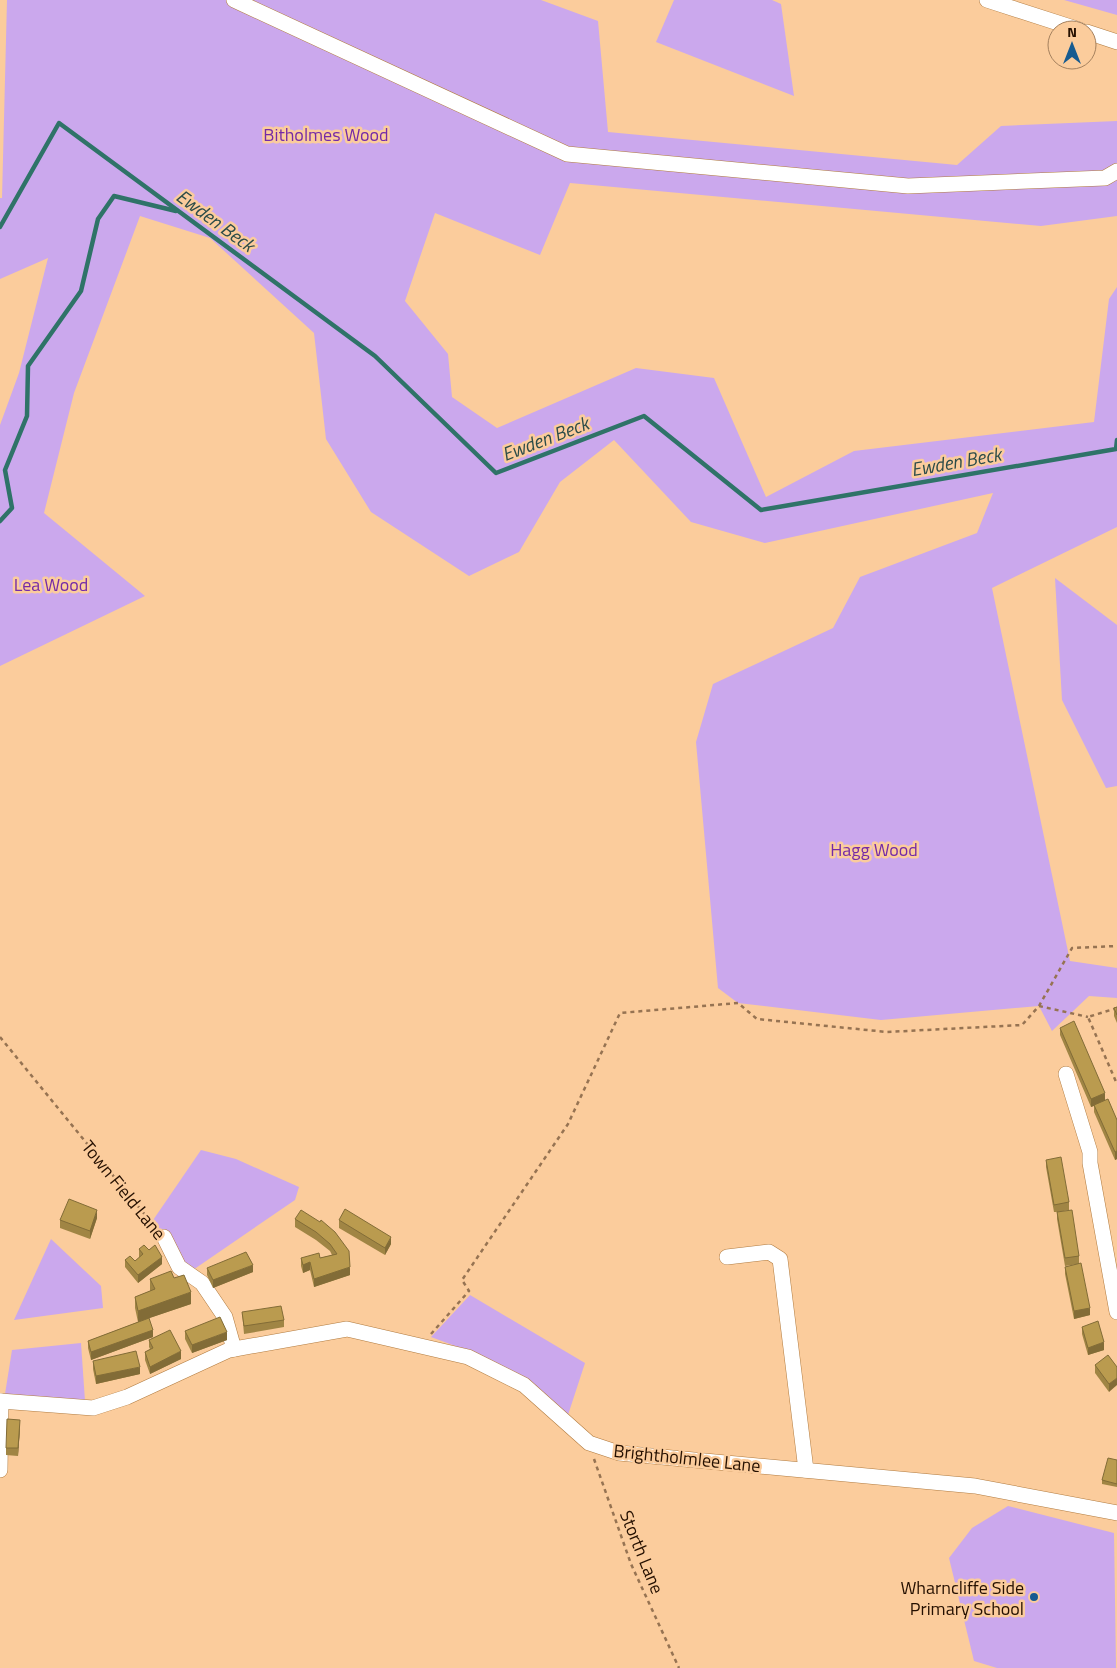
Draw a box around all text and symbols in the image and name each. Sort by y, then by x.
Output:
north arrow [1047,20,1097,70]
text: N [1067,21,1077,42]
park label: Bitholmes Wood [263,121,389,148]
water label: Ewden Beck [171,182,263,260]
water label: Ewden Beck [497,407,595,468]
water label: Ewden Beck [909,438,1006,483]
park label: Lea Wood [14,571,88,598]
park label: Hagg Wood [830,836,918,863]
street label: Town Field Lane [75,1134,173,1246]
street label: Brightholmlee Lane [612,1437,762,1479]
street label: Storth Lane [613,1506,671,1598]
place label: Wharncliffe Side Primary School [900,1574,1024,1622]
marker: Wharncliffe Side Primary School [1028,1591,1040,1603]

